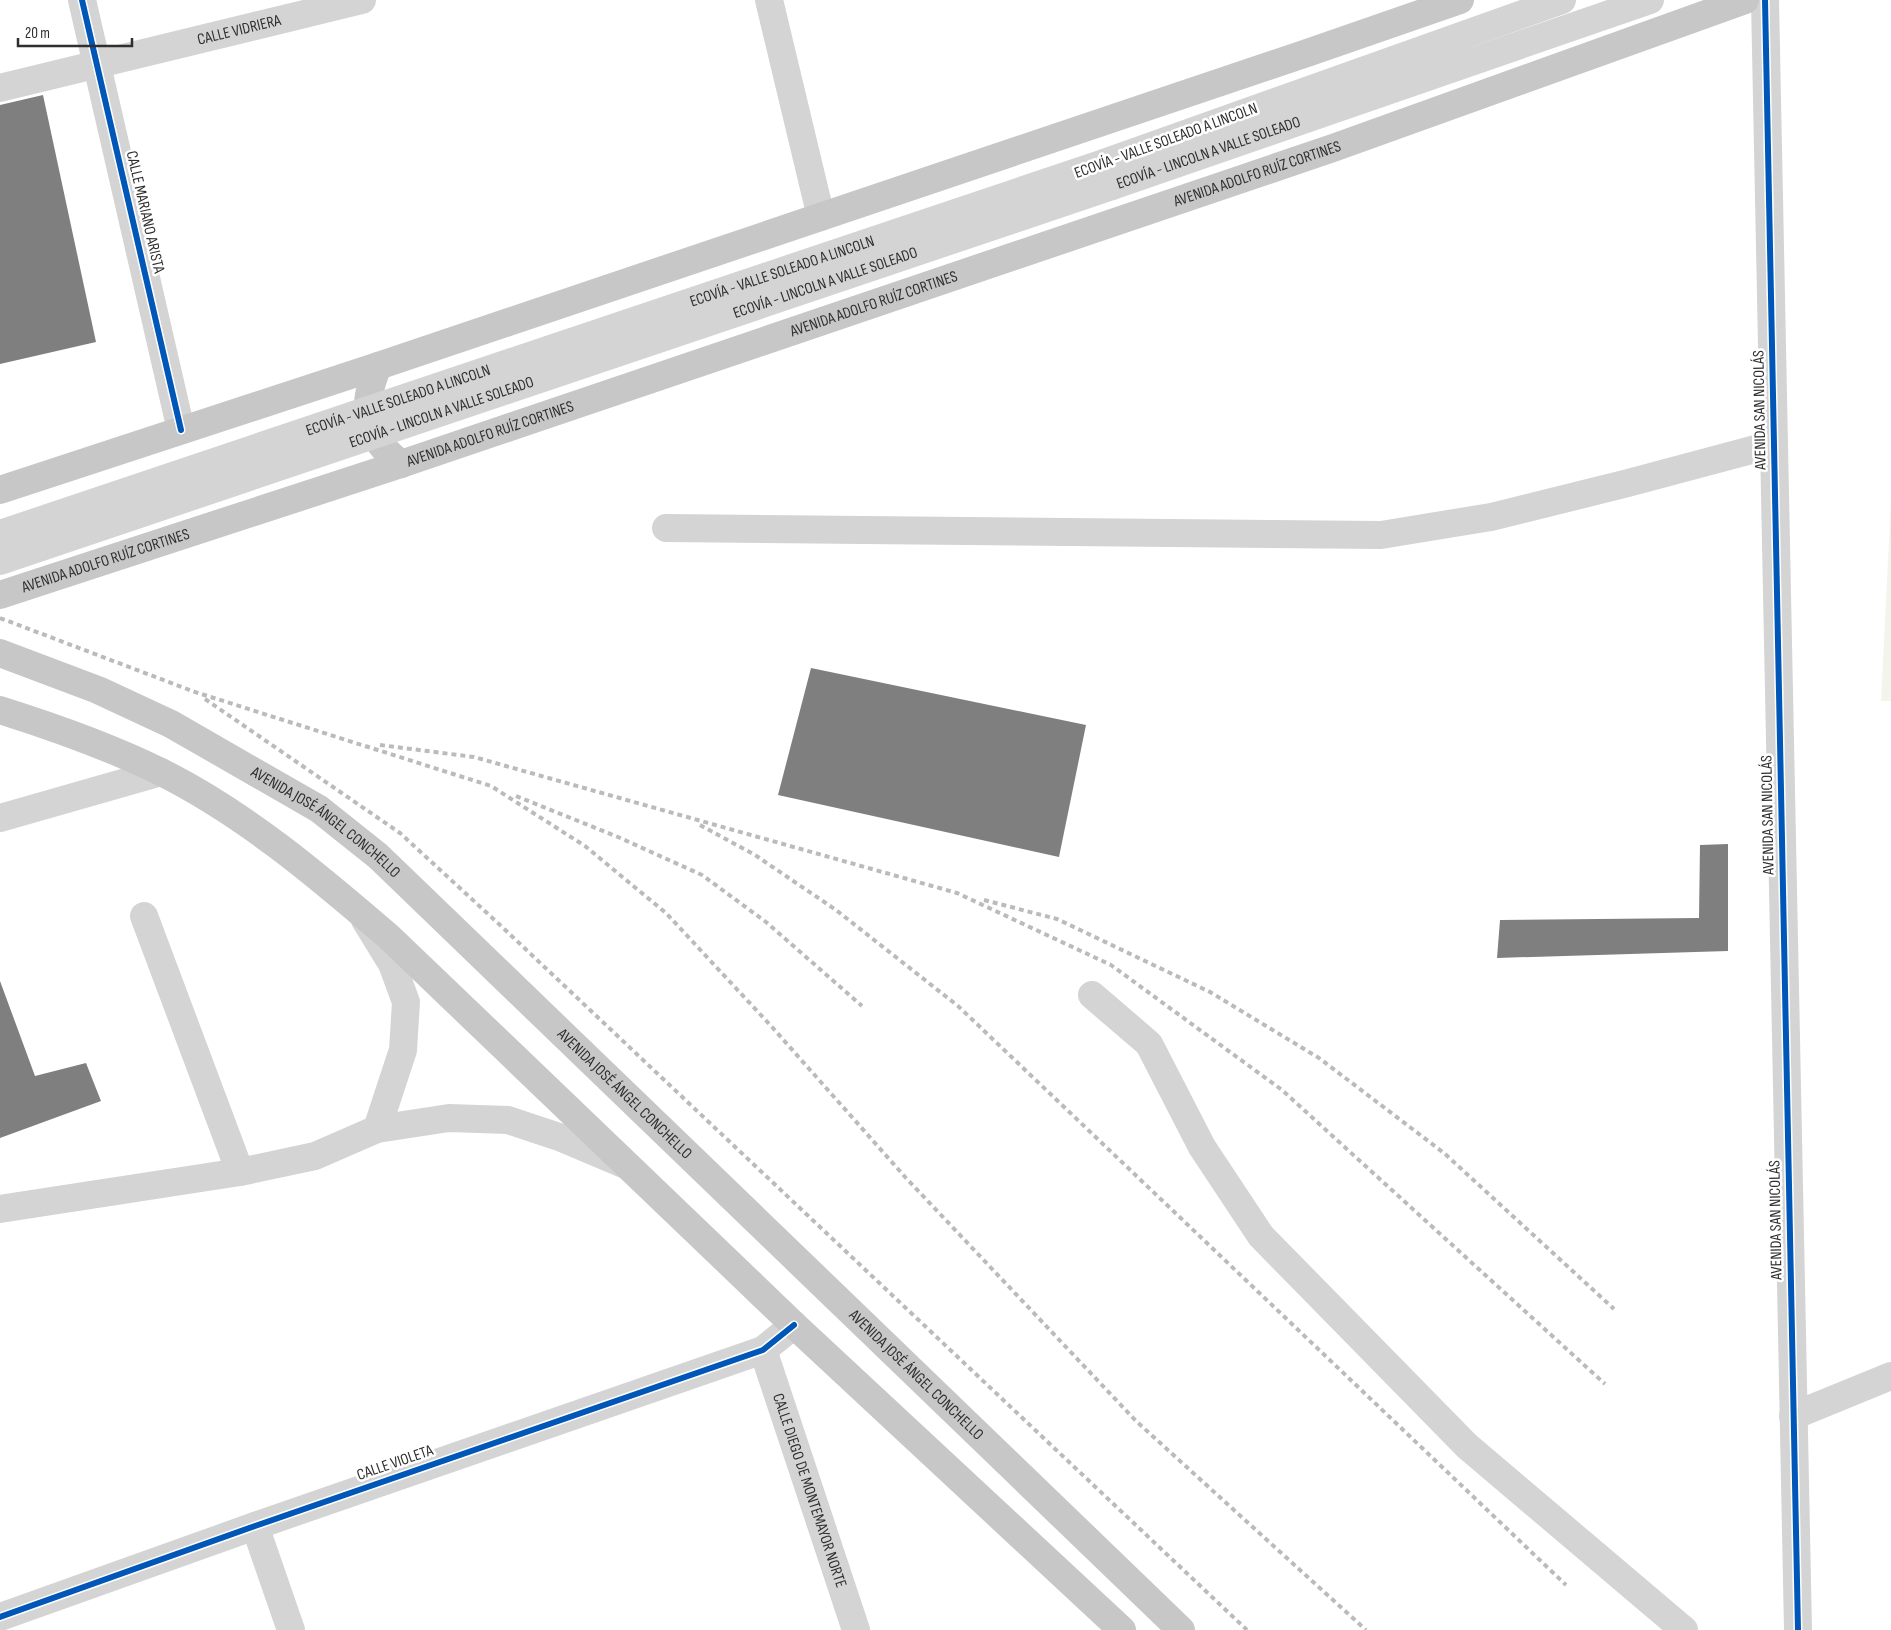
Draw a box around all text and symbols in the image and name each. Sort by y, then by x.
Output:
street label: CALLE VIDRIERA [195,11,283,49]
scale bar [18,15,131,47]
text: 20 m [25,24,50,43]
street label: ECOVÍA - VALLE SOLEADO A LINCOLN [1072,99,1260,183]
street label: ECOVÍA - LINCOLN A VALLE SOLEADO [1114,112,1303,193]
street label: AVENIDA ADOLFO RUÍZ CORTINES [1170,136,1344,211]
street label: CALLE MARIANO ARISTA [122,149,168,275]
street label: ECOVÍA - VALLE SOLEADO A LINCOLN [687,231,877,311]
street label: ECOVÍA - LINCOLN A VALLE SOLEADO [731,243,920,323]
street label: AVENIDA ADOLFO RUÍZ CORTINES [787,267,960,341]
street label: AVENIDA SAN NICOLÁS [1749,350,1771,471]
street label: ECOVÍA - VALLE SOLEADO A LINCOLN [303,360,493,440]
street label: ECOVÍA - LINCOLN A VALLE SOLEADO [347,372,536,452]
street label: AVENIDA ADOLFO RUÍZ CORTINES [403,397,576,471]
street label: AVENIDA ADOLFO RUÍZ CORTINES [18,524,192,597]
street label: AVENIDA SAN NICOLÁS [1757,755,1779,876]
street label: AVENIDA JOSÉ ÁNGEL CONCHELLO [247,762,404,882]
street label: AVENIDA JOSÉ ÁNGEL CONCHELLO [553,1024,696,1163]
street label: AVENIDA SAN NICOLÁS [1765,1160,1787,1281]
street label: AVENIDA JOSÉ ÁNGEL CONCHELLO [844,1305,988,1444]
street label: CALLE DIEGO DE MONTEMAYOR NORTE [769,1391,851,1590]
street label: CALLE VIOLETA [355,1441,436,1485]

